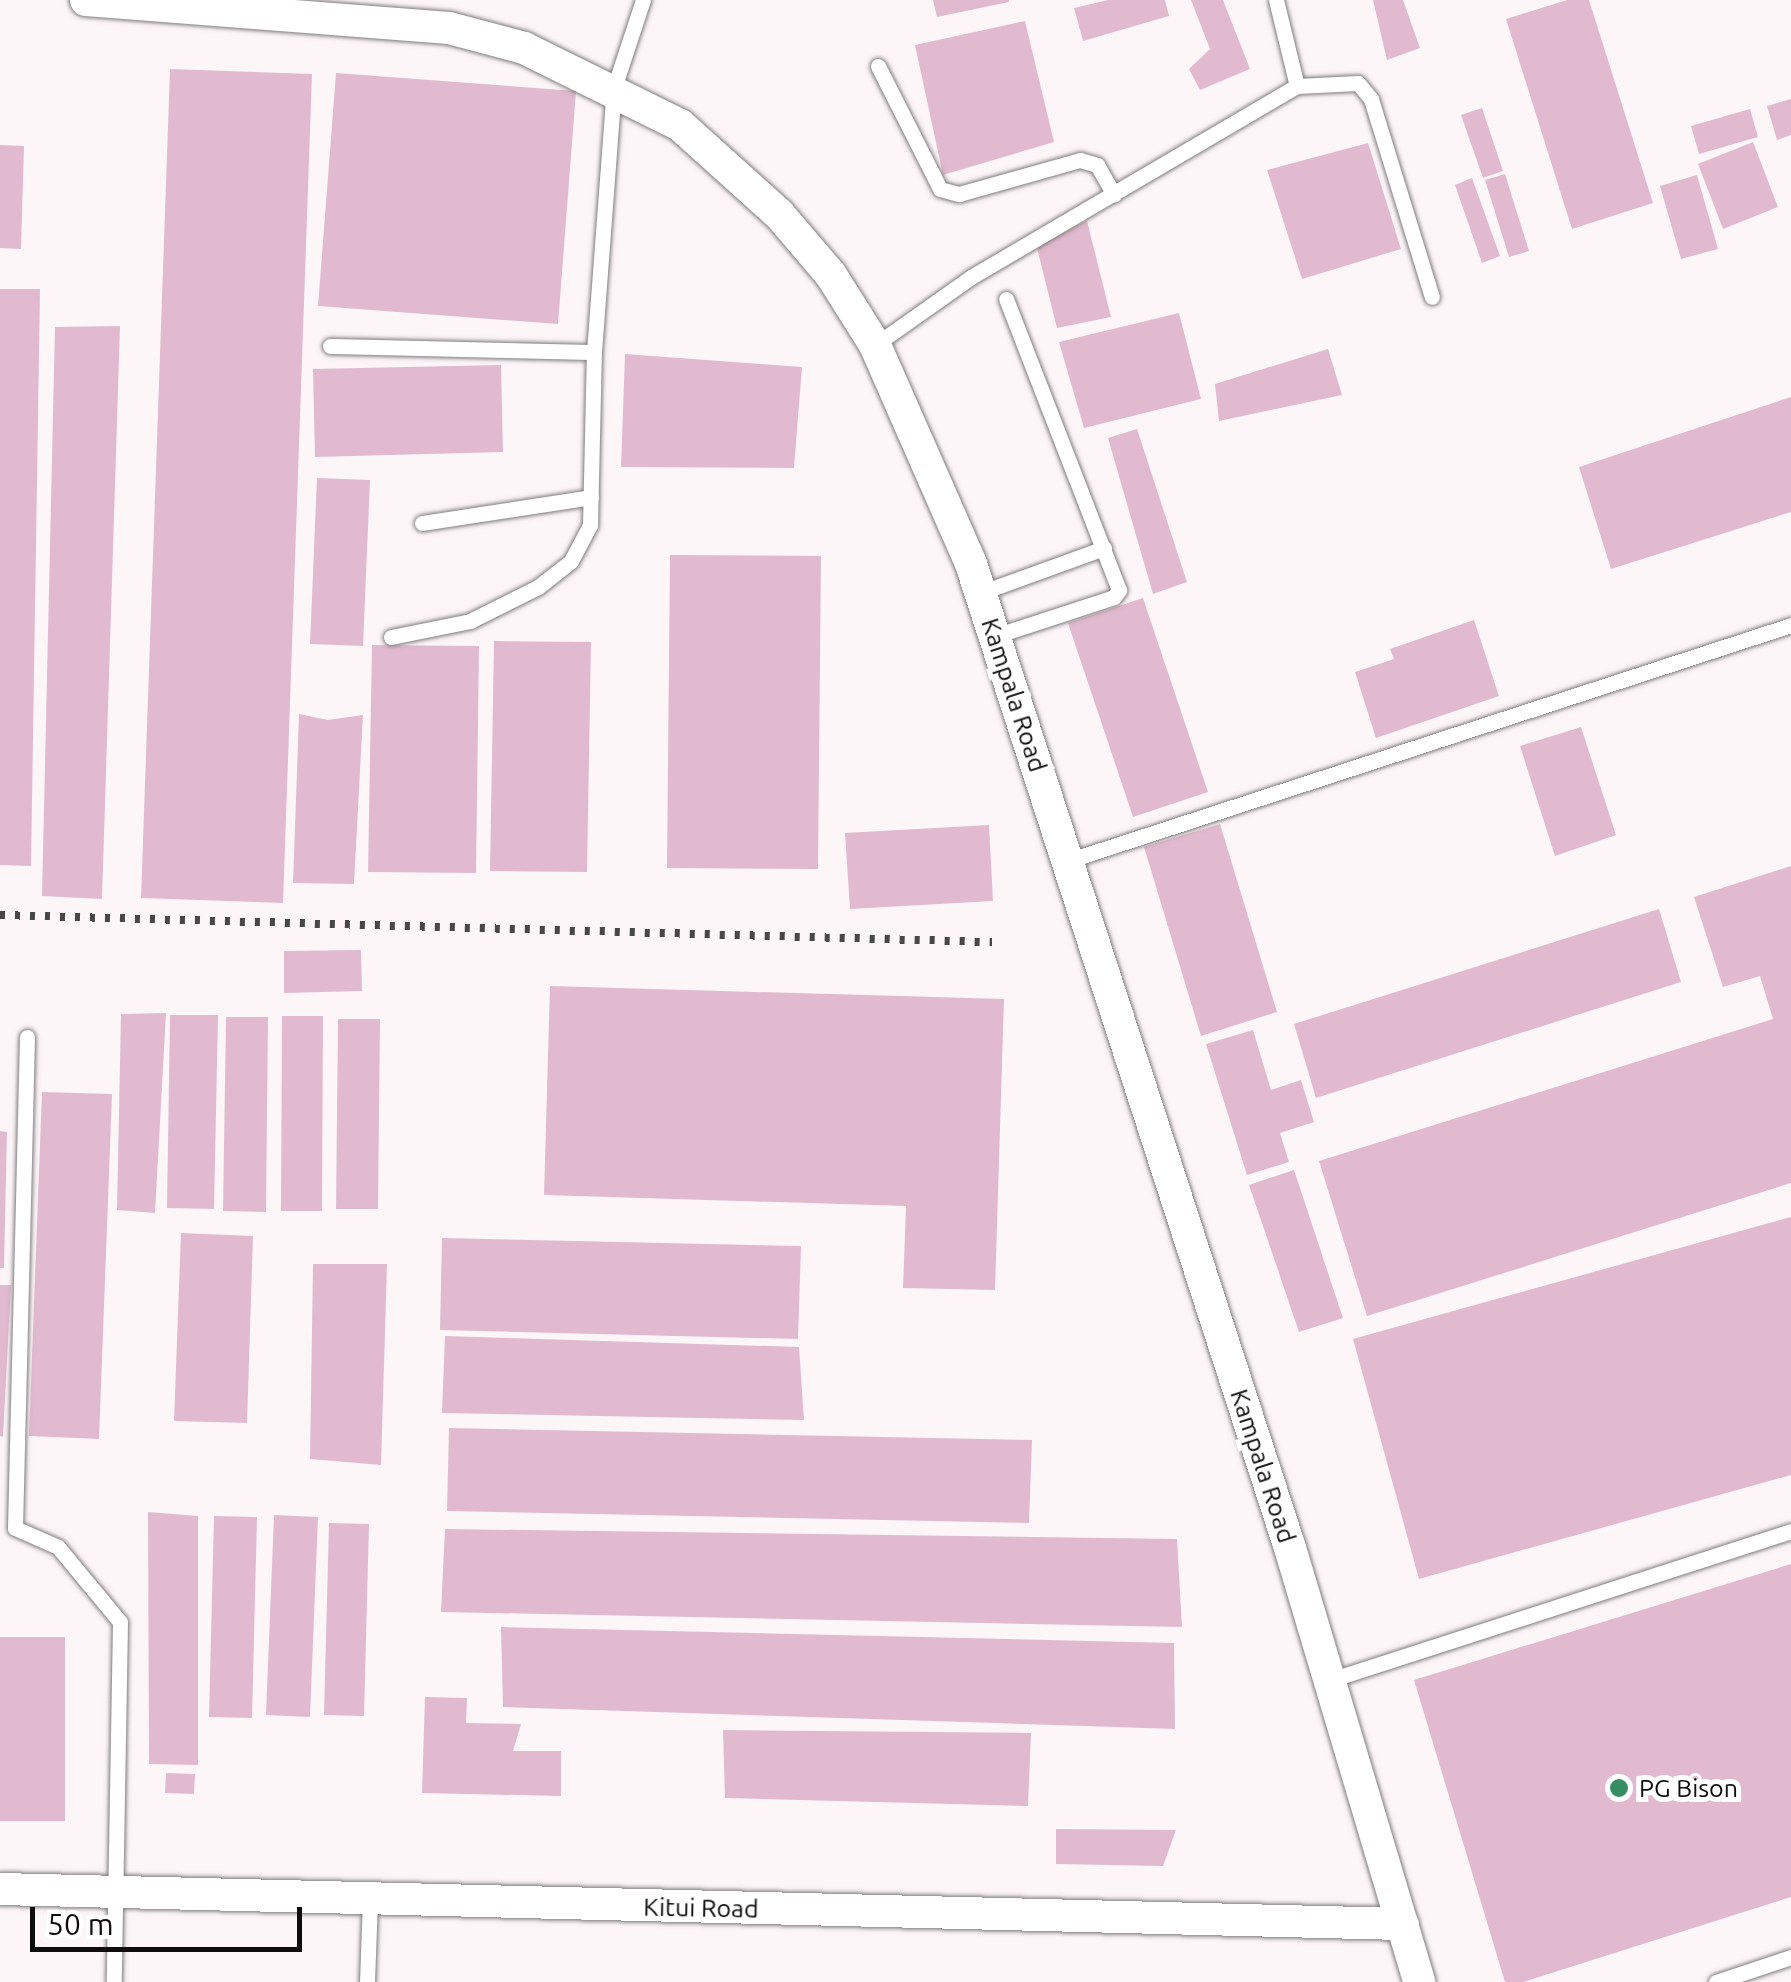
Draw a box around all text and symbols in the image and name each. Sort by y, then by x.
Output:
street label: Kampala Road [975,614,1053,776]
street label: Kampala Road [1224,1385,1302,1547]
place label: PG Bison [1639,1773,1738,1803]
marker: PG Bison [1608,1777,1630,1799]
scale bar [35,1887,308,1949]
street label: Kitui Road [643,1892,759,1924]
text: 50 m [47,1907,114,1941]

